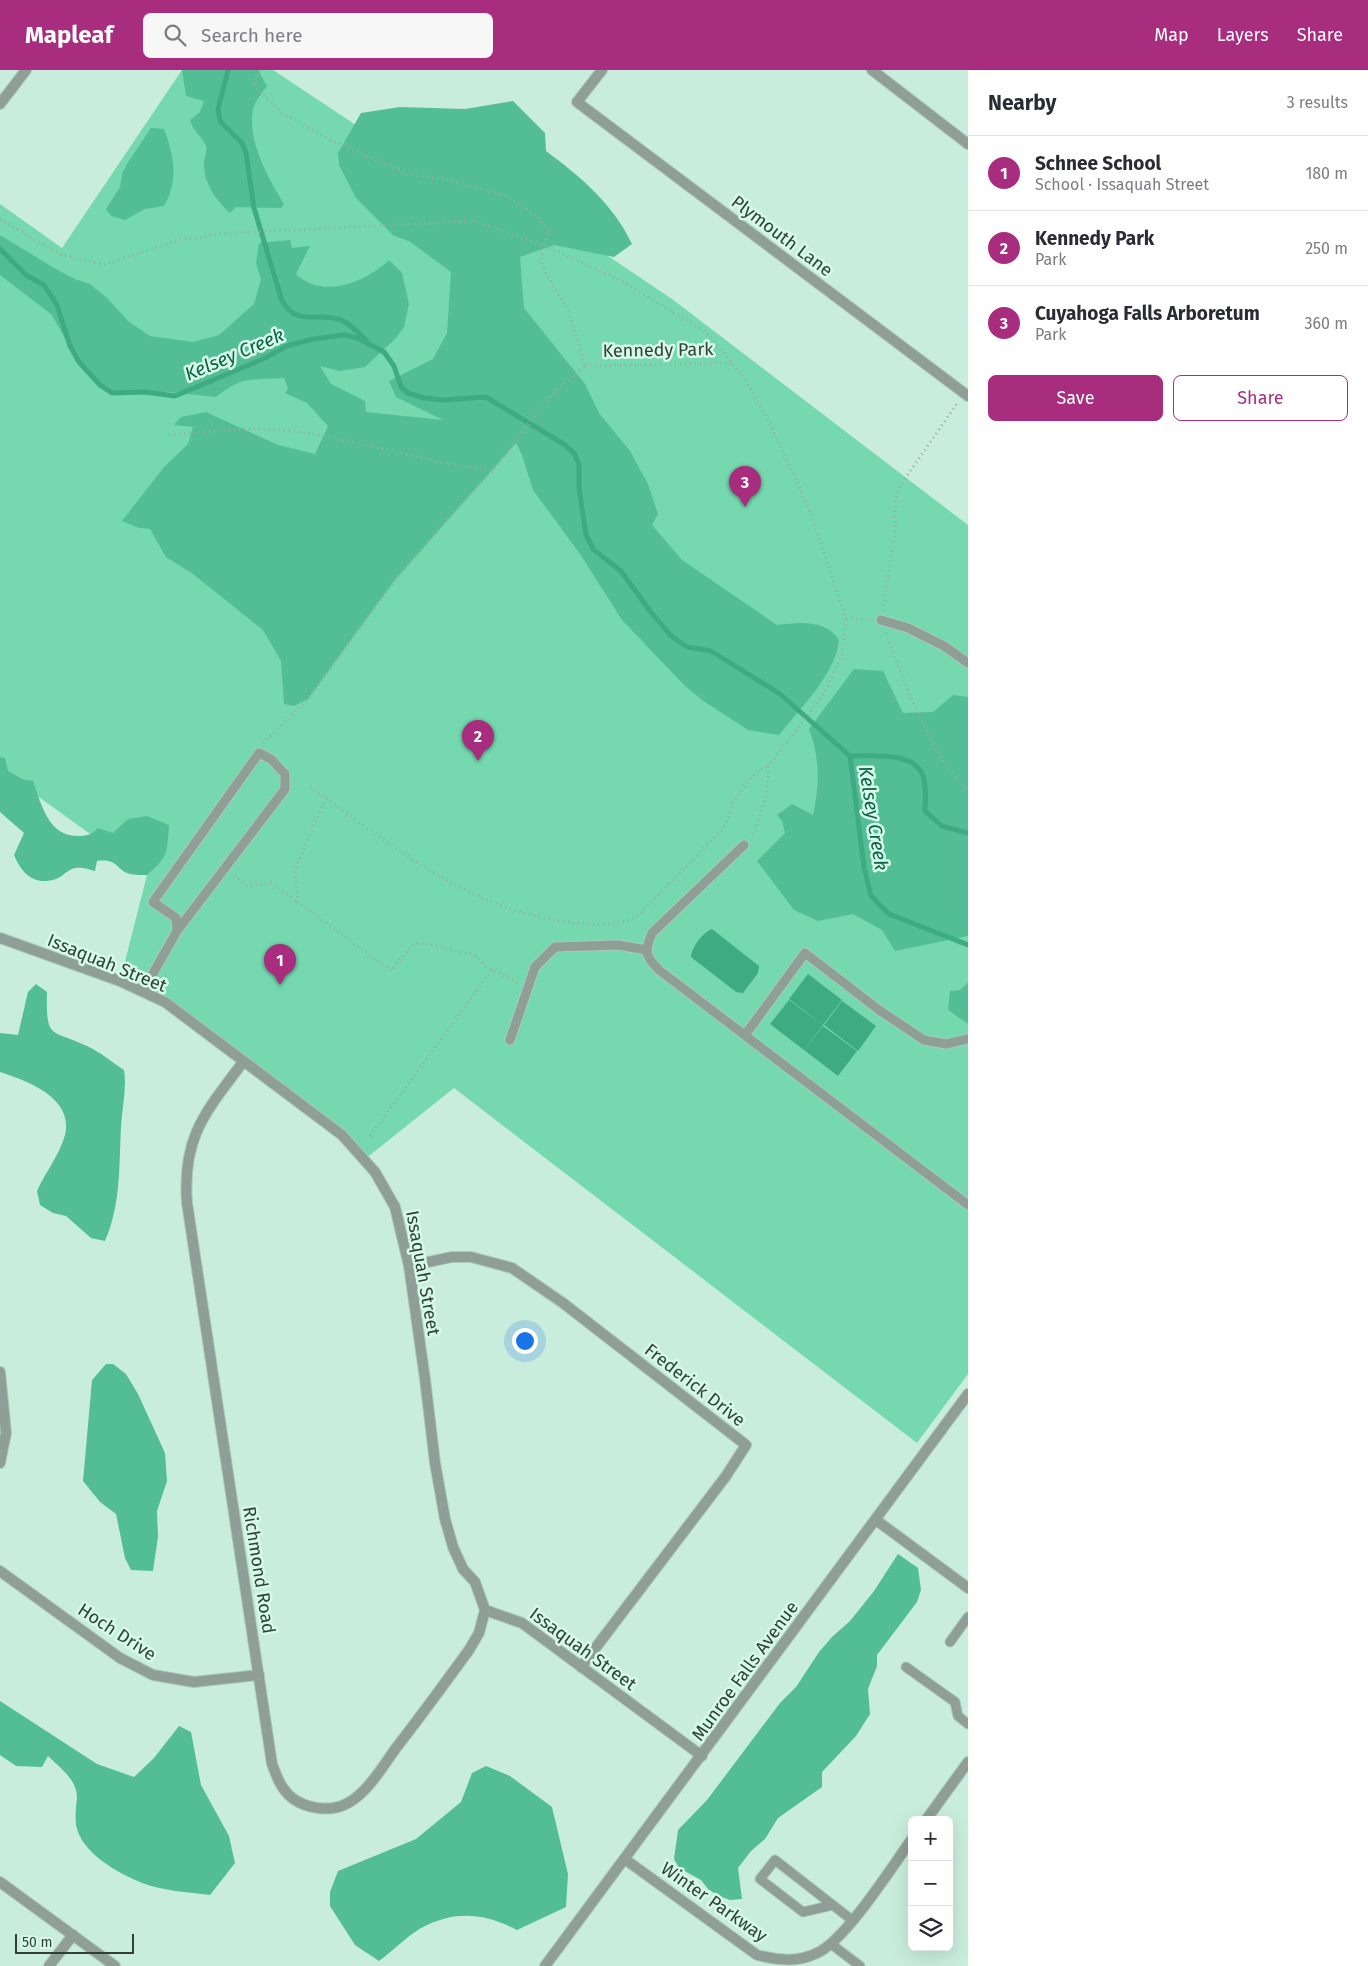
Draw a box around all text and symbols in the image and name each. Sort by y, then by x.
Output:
search box [143,13,493,58]
text: Mapleaf [25,21,113,49]
icon: search [161,21,189,49]
text: Search here [201,24,303,47]
text: Map [1154,24,1189,46]
text: Layers [1217,24,1269,46]
text: Share [1297,24,1343,46]
text: Nearby [988,90,1056,116]
text: 3 results [1287,93,1348,112]
text: Schnee School [1035,152,1161,175]
text: 1 [1000,164,1008,183]
text: 180 m [1305,164,1348,183]
text: School · Issaquah Street [1035,175,1209,194]
street label: Plymouth Lane [727,191,837,281]
text: Kennedy Park [1035,227,1154,250]
text: 2 [1000,239,1008,258]
text: 250 m [1305,239,1348,258]
text: Park [1035,250,1067,269]
text: Cuyahoga Falls Arboretum [1035,302,1260,325]
text: 3 [1000,314,1008,333]
text: 360 m [1305,314,1348,333]
water label: Kelsey Creek [181,323,287,386]
text: Park [1035,325,1067,344]
street label: Kennedy Park [602,338,714,362]
button: Save [988,375,1163,421]
button: Share [1173,375,1348,421]
pin: 3 [729,466,761,507]
pin: 2 [462,720,494,761]
water label: Kelsey Creek [854,764,893,872]
street label: Issaquah Street [44,929,170,997]
pin: 1 [264,944,296,985]
street label: Issaquah Street [401,1209,445,1338]
your location [512,1328,538,1354]
street label: Frederick Drive [640,1339,750,1431]
street label: Richmond Road [238,1505,280,1635]
street label: Munroe Falls Avenue [687,1597,803,1745]
street label: Hoch Drive [74,1599,160,1665]
street label: Issaquah Street [525,1603,641,1695]
map controls [908,1816,953,1951]
button: + [908,1816,953,1861]
street label: Winter Parkway [657,1857,772,1947]
button: − [908,1861,953,1906]
button: layers [908,1906,953,1951]
scale bar [15,1931,134,1954]
text: 50 m [22,1934,53,1951]

